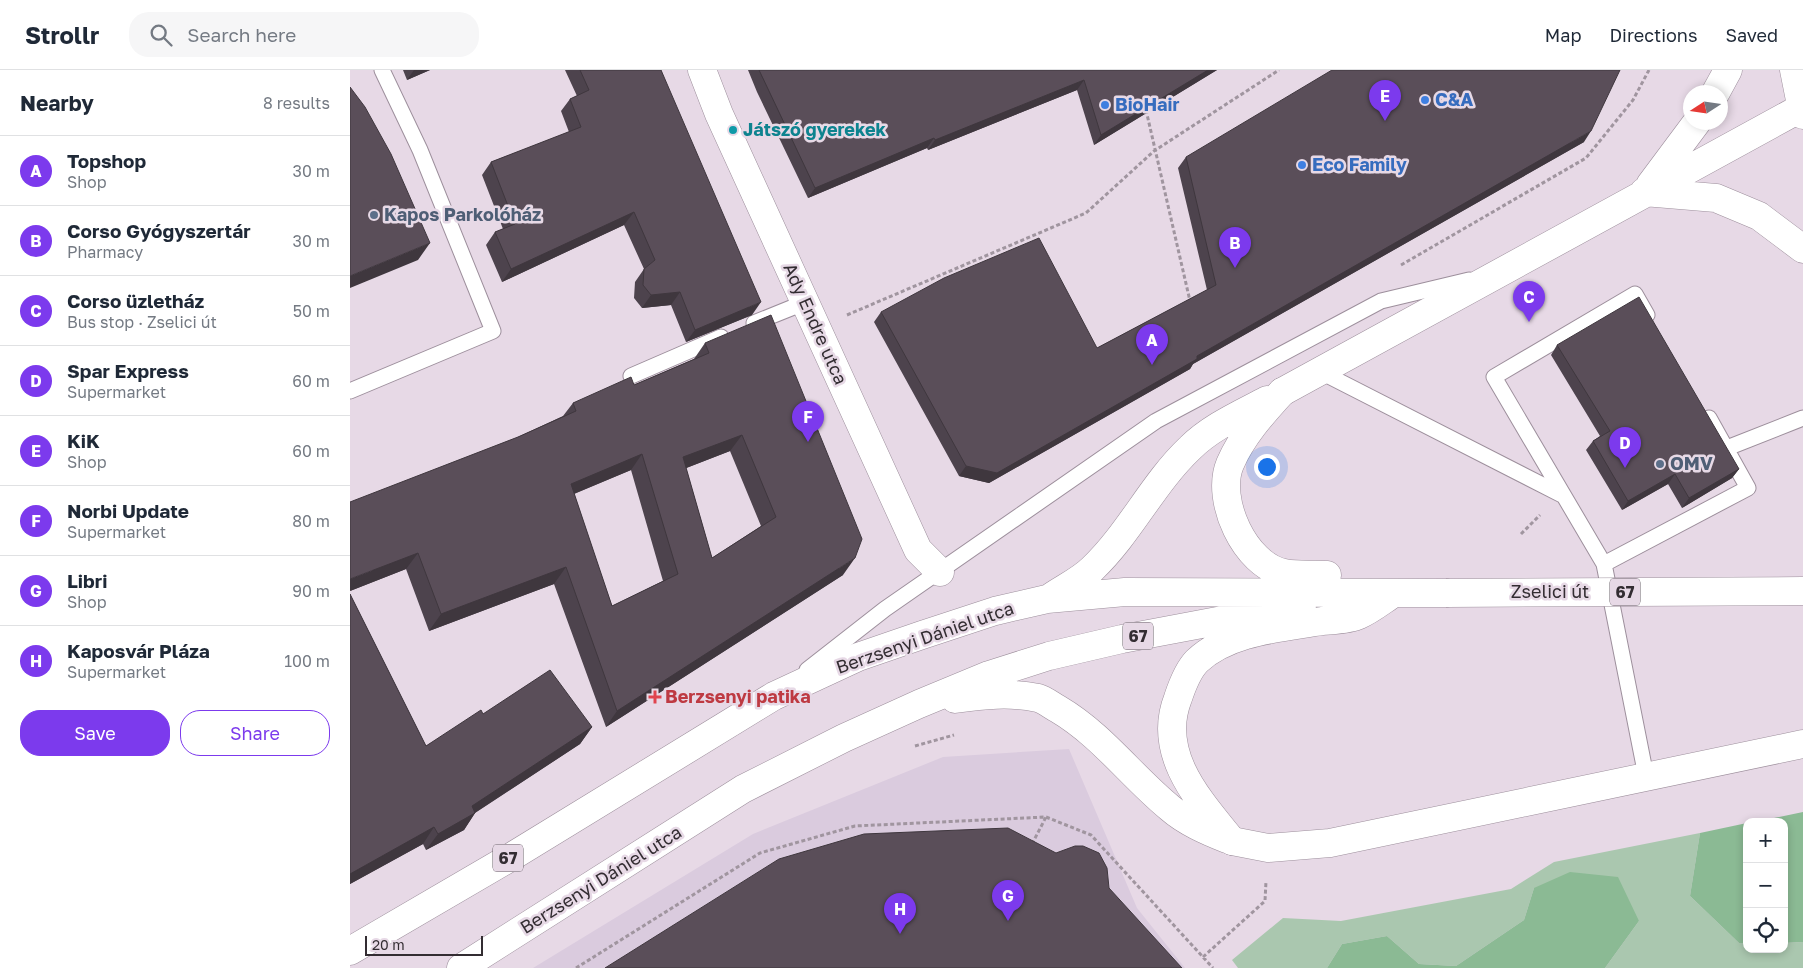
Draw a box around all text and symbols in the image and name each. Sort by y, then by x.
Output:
search box [129,12,479,57]
text: Strollr [25,20,99,49]
icon: search [147,21,175,49]
text: Search here [187,23,296,46]
text: Map [1545,24,1581,46]
text: Directions [1609,24,1697,46]
text: Saved [1725,24,1778,46]
pin: E [1369,80,1401,121]
north arrow [1683,85,1728,130]
place label: C&A [1435,88,1474,110]
text: Nearby [20,90,94,116]
text: 8 results [263,93,330,113]
place label: BioHair [1115,93,1180,115]
marker: C&A [1419,94,1431,106]
marker: BioHair [1099,99,1111,111]
place label: Játszó gyerekek [743,118,887,140]
marker: Játszó gyerekek [727,124,739,136]
text: Topshop [67,149,146,172]
place label: Eco Family [1312,153,1407,175]
marker: Eco Family [1296,159,1308,171]
text: A [30,161,42,181]
text: 30 m [293,161,330,181]
text: Shop [67,172,107,192]
place label: Kapos Parkolóház [384,203,541,225]
marker: Kapos Parkolóház [368,209,380,221]
text: Corso Gyógyszertár [67,219,251,242]
pin: B [1219,227,1251,268]
text: B [30,231,42,251]
text: 30 m [293,231,330,251]
text: Pharmacy [67,242,143,262]
street label: Ady Endre utca [779,260,853,388]
pin: C [1513,281,1545,322]
text: Corso üzletház [67,289,204,312]
text: C [30,301,42,321]
text: 50 m [293,301,330,321]
text: Bus stop · Zselici út [67,312,217,332]
pin: A [1136,324,1168,365]
text: Spar Express [67,359,189,382]
text: D [30,371,42,391]
text: 60 m [292,371,330,391]
text: Supermarket [67,382,166,402]
pin: F [792,401,824,442]
pin: D [1609,427,1641,468]
text: KiK [67,429,100,452]
text: E [31,441,41,461]
text: 60 m [292,441,330,461]
text: Shop [67,452,107,472]
place label: OMV [1670,452,1713,474]
your location [1254,454,1280,480]
marker: OMV [1654,458,1666,470]
text: Norbi Update [67,499,189,522]
text: F [31,511,41,531]
text: 80 m [292,511,330,531]
text: Supermarket [67,522,166,542]
text: Libri [67,569,107,592]
road number: 67 [1610,578,1640,606]
street label: Zselici út [1511,580,1589,602]
text: G [30,581,42,601]
text: 90 m [292,581,330,601]
text: Shop [67,592,107,612]
street label: Berzsenyi Dániel utca [833,596,1016,678]
road number: 67 [1123,622,1153,650]
text: Kaposvár Pláza [67,639,210,662]
text: H [30,651,42,671]
text: 100 m [284,651,330,671]
text: Supermarket [67,662,166,682]
place label: Berzsenyi patika [665,685,811,707]
marker: Berzsenyi patika [649,691,661,703]
button: Save [20,710,170,756]
button: Share [180,710,330,756]
map controls [1743,818,1788,953]
button: + [1743,818,1788,863]
street label: Berzsenyi Dániel utca [516,820,685,938]
road number: 67 [493,844,523,871]
button: − [1743,863,1788,908]
pin: G [992,880,1024,921]
pin: H [884,893,916,934]
button: locate [1743,908,1788,953]
scale bar [365,933,482,956]
text: 20 m [372,936,405,953]

